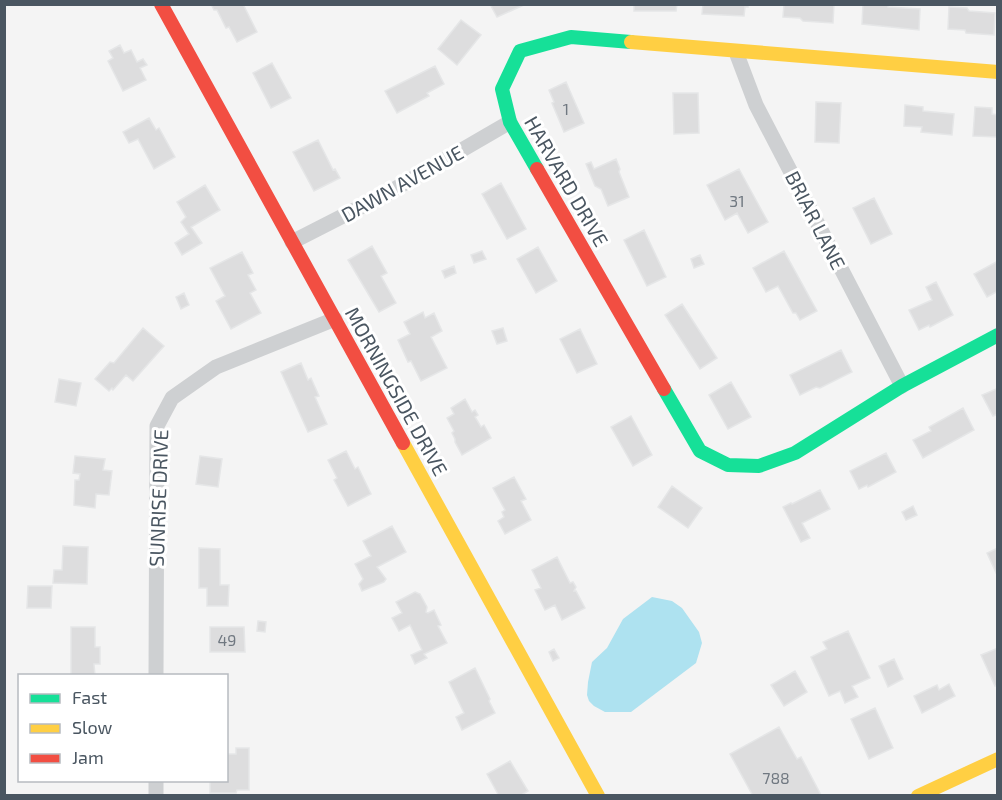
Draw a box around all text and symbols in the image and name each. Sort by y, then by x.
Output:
house number: 1 [563,99,569,118]
street label: HARVARD DRIVE [520,112,614,250]
street label: DAWN AVENUE [337,140,467,226]
street label: BRIAR LANE [781,167,851,273]
house number: 31 [729,191,745,210]
street label: MORNINGSIDE DRIVE [341,303,453,479]
street label: SUNRISE DRIVE [144,429,172,567]
house number: 49 [218,630,237,649]
legend [18,674,228,782]
text: Fast [72,686,107,708]
text: Slow [72,716,113,738]
text: Jam [72,746,104,768]
house number: 788 [762,768,790,787]

